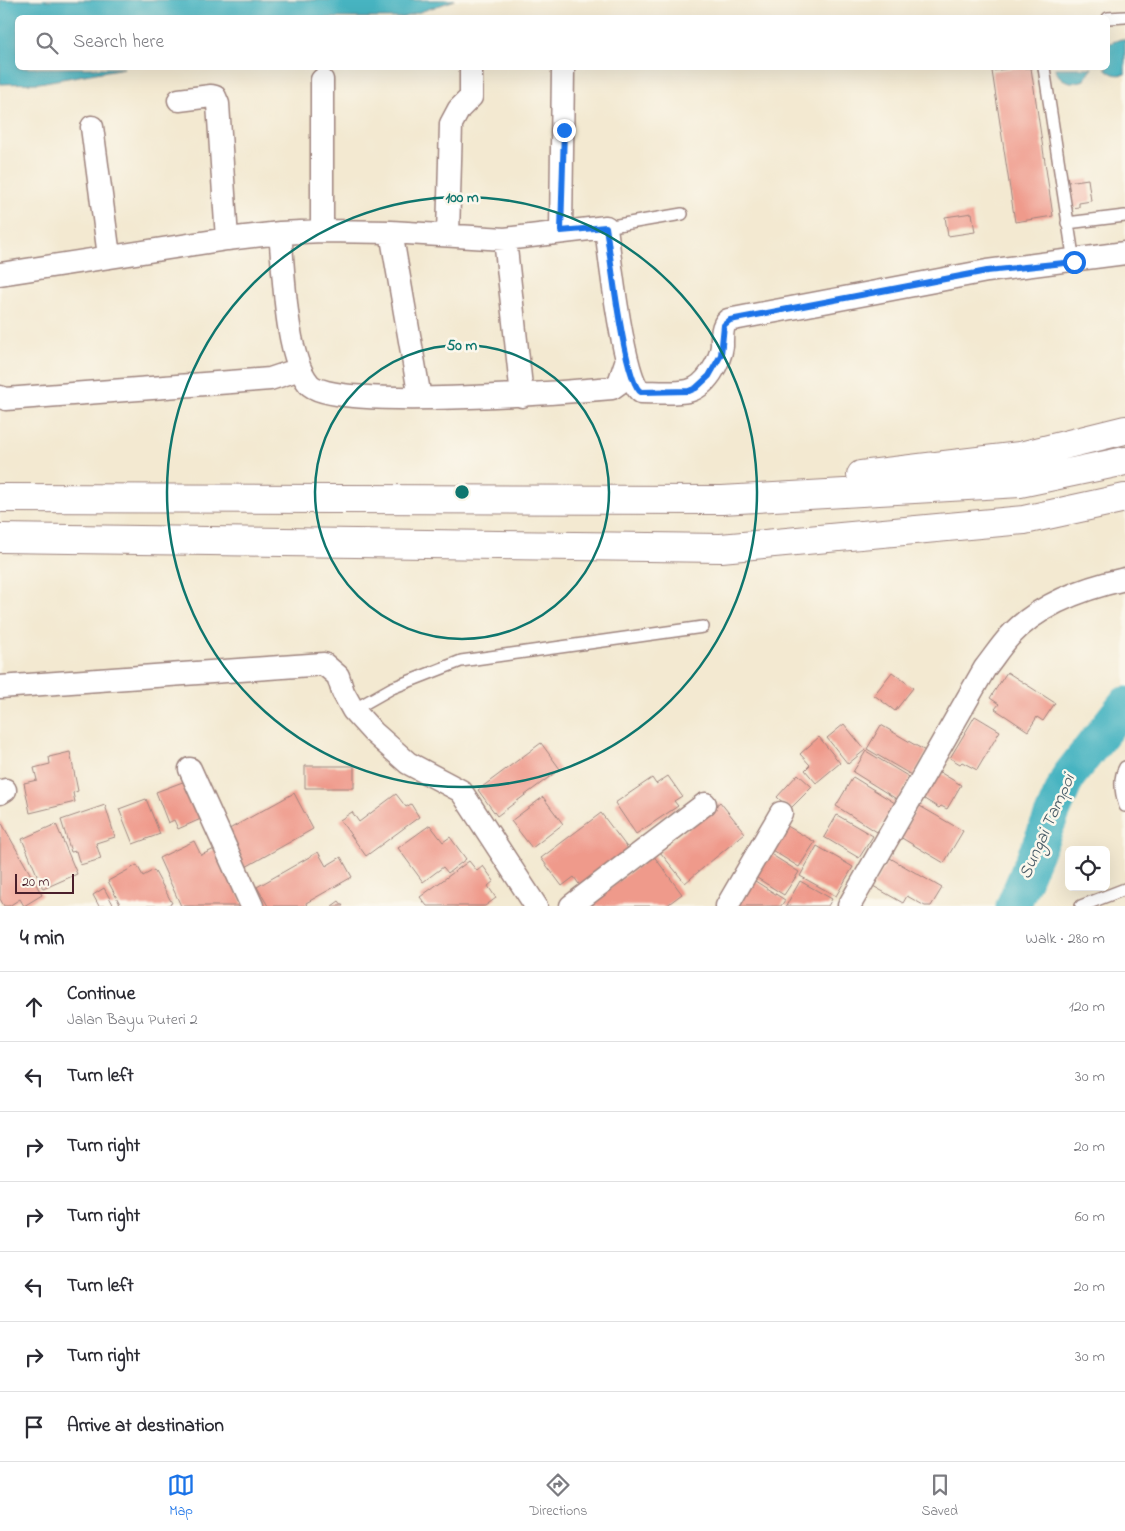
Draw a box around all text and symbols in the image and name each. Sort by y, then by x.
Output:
search box [15,15,1110,70]
icon: search [33,29,61,57]
text: Search here [73,29,164,56]
route end [553,119,576,142]
text: 100 m [445,187,479,209]
route start [1063,251,1086,274]
text: 50 m [447,335,478,357]
centre of rings [453,483,471,501]
water label: Sungai Tampoi [1013,769,1083,884]
map controls [1065,846,1110,891]
button: locate [1065,846,1110,891]
scale bar [15,871,74,894]
text: 20 m [22,872,49,893]
text: 4 min [20,924,64,954]
text: Walk · 280 m [1026,927,1105,951]
text: Continue [67,981,135,1008]
icon: ahead [20,993,48,1021]
text: 120 m [1069,995,1105,1019]
text: Jalan Bayu Puteri 2 [67,1008,198,1032]
icon: left [20,1063,48,1091]
text: Turn left [67,1063,134,1090]
text: 30 m [1075,1065,1105,1089]
icon: right [20,1133,48,1161]
text: Turn right [67,1133,140,1160]
text: 20 m [1074,1135,1105,1159]
icon: right [20,1203,48,1231]
text: Turn right [67,1203,140,1230]
text: 60 m [1075,1205,1105,1229]
icon: left [20,1273,48,1301]
text: Turn left [67,1273,134,1300]
text: 20 m [1074,1275,1105,1299]
icon: right [20,1343,48,1371]
text: Turn right [67,1343,140,1370]
text: 30 m [1075,1345,1105,1369]
icon: arrive [20,1413,48,1441]
text: Arrive at destination [67,1413,224,1440]
tab: Map [167,1471,195,1522]
tab: Directions [529,1471,587,1522]
tab: Saved [921,1471,958,1522]

